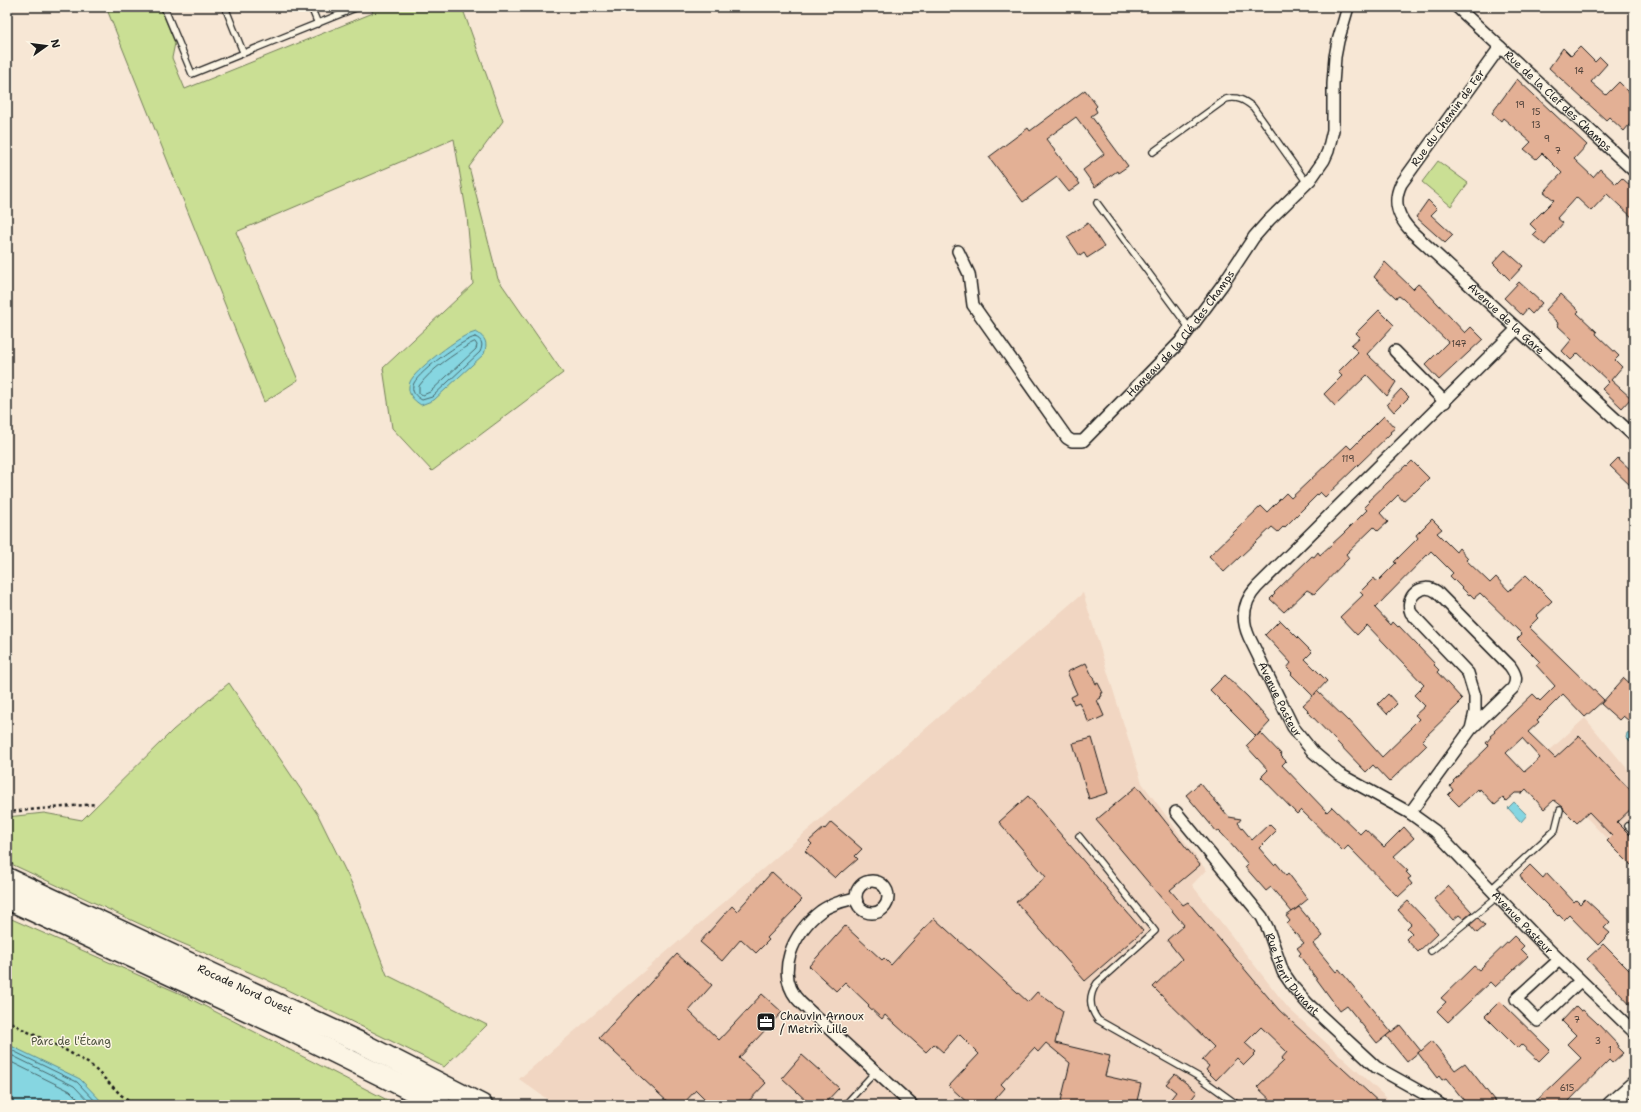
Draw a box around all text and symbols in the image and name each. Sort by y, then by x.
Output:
north arrow [26,26,66,66]
text: N [47,38,64,50]
street label: Rue de la Clef des Champs [1501,47,1615,154]
house number: 14 [1574,65,1584,77]
street label: Rue du Chemin de Fer [1408,66,1488,170]
house number: 19 [1515,99,1525,111]
house number: 15 [1531,106,1541,118]
house number: 13 [1531,119,1541,131]
house number: 9 [1544,133,1550,145]
house number: 7 [1555,145,1561,157]
street label: Hameau de la Clé des Champs [1123,267,1238,400]
street label: Avenue de la Gare [1465,280,1548,358]
house number: 147 [1451,338,1467,350]
house number: 119 [1341,453,1355,465]
street label: Avenue Pasteur [1255,659,1306,740]
street label: Avenue Pasteur [1488,888,1557,957]
street label: Rue Henri Dunant [1262,931,1323,1018]
street label: Rocade Nord Ouest [195,960,296,1018]
place label: Chauvin Arnoux / Metrix Lille [780,1009,864,1037]
office icon: Chauvin Arnoux / Metrix Lille [755,1011,777,1033]
house number: 7 [1574,1014,1580,1026]
park label: Parc de l'Étang [31,1033,111,1049]
house number: 3 [1595,1035,1601,1047]
house number: 1 [1608,1044,1612,1056]
house number: 615 [1560,1082,1574,1094]

